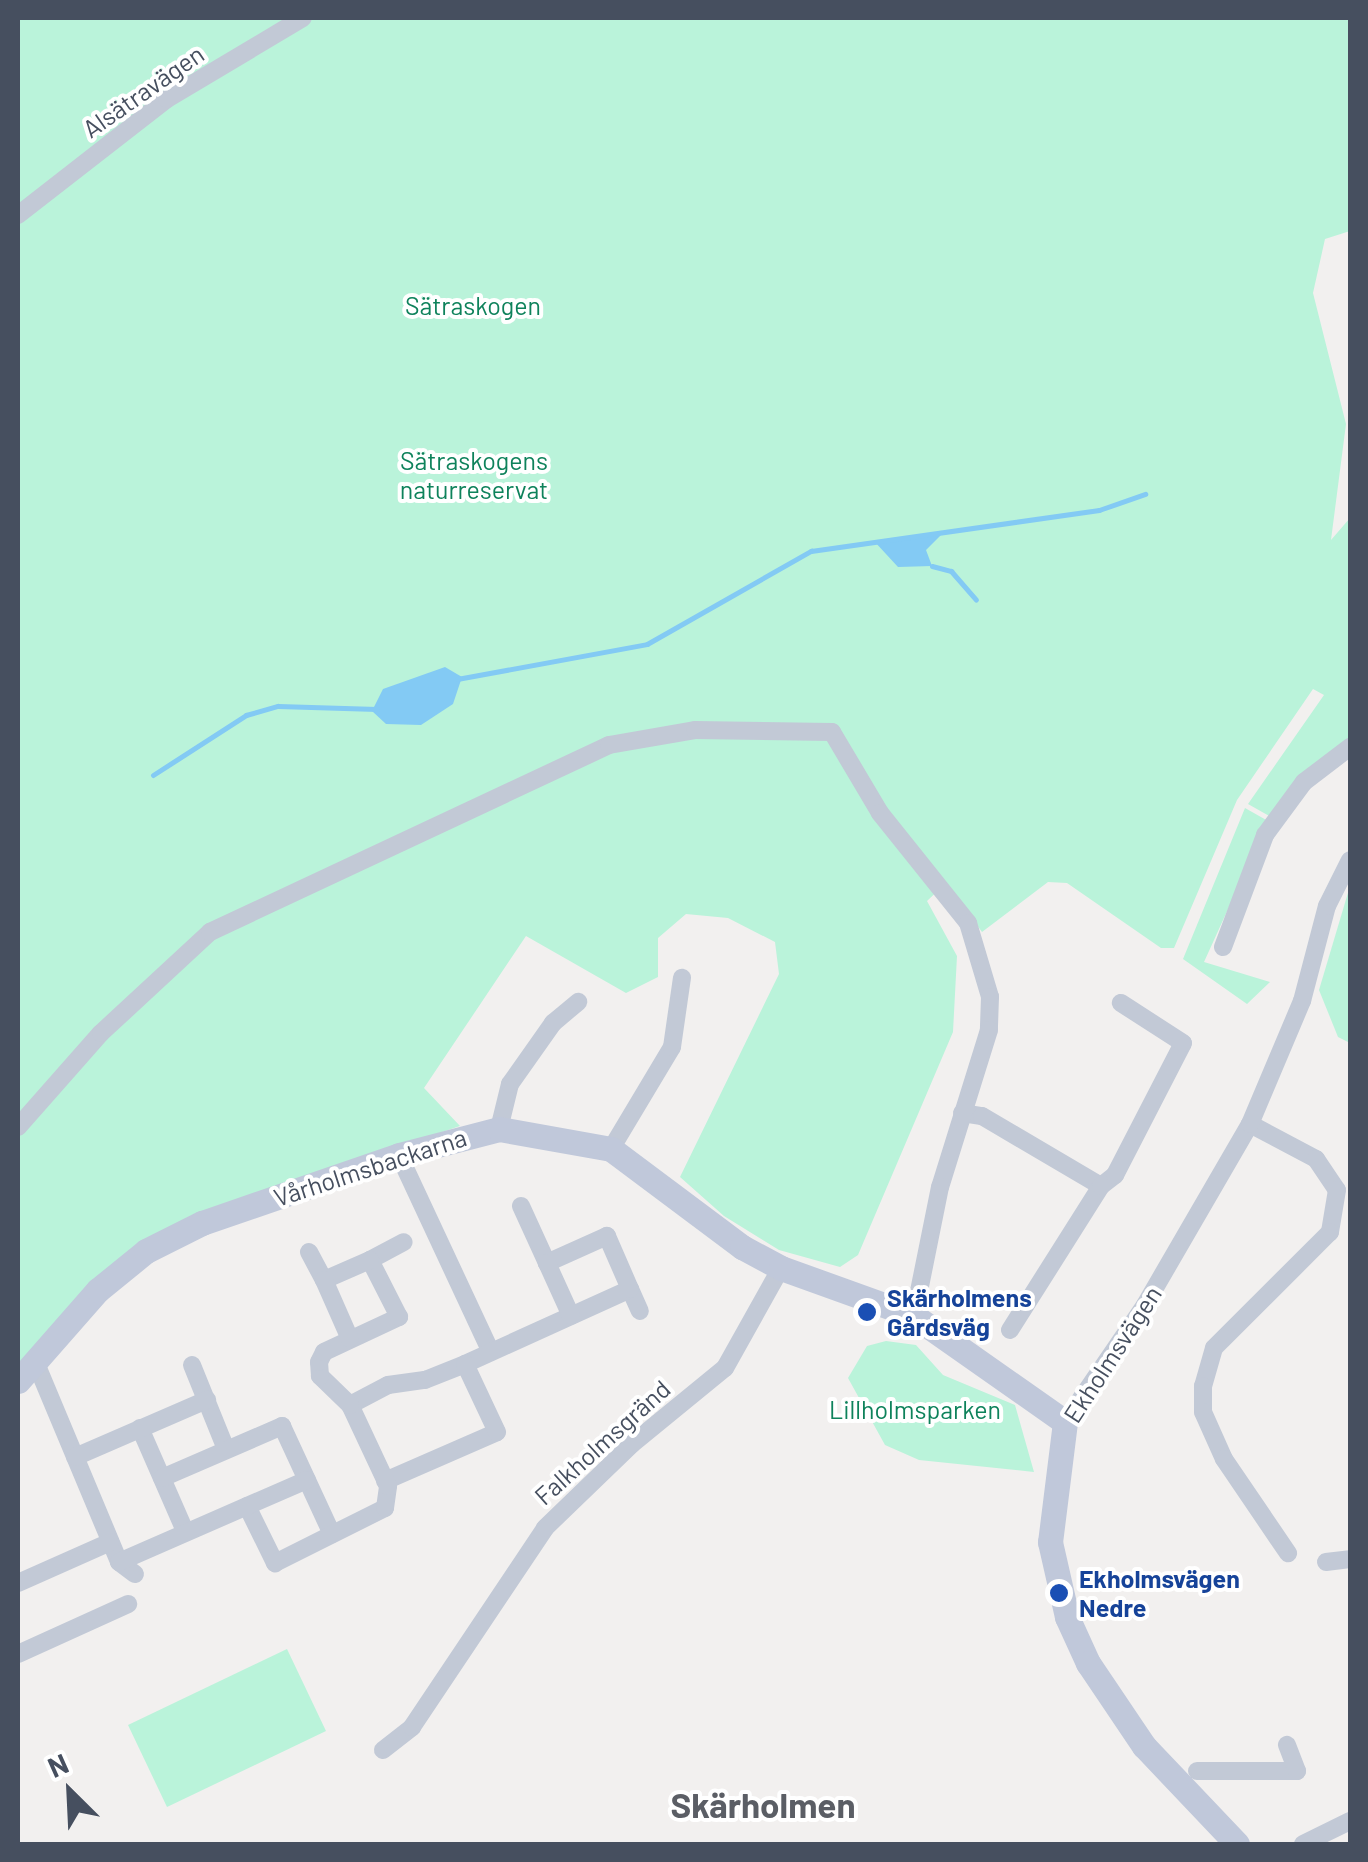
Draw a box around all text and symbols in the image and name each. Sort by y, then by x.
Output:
street label: Alsätravägen [77,38,209,144]
park label: Sätraskogen [405,290,541,320]
park label: Sätraskogens naturreservat [400,446,548,505]
street label: Vårholmsbackarna [270,1122,470,1212]
street label: Ekholmsvägen [1057,1280,1167,1428]
place label: Skärholmens Gårdsväg [887,1283,1032,1342]
marker: Skärholmens Gårdsväg [856,1301,878,1323]
street label: Falkholmsgränd [528,1373,676,1511]
park label: Lillholmsparken [829,1394,1001,1424]
place label: Ekholmsvägen Nedre [1079,1564,1240,1623]
marker: Ekholmsvägen Nedre [1048,1582,1070,1604]
north arrow [20,1742,120,1842]
text: N [42,1745,73,1784]
district label: Skärholmen [670,1783,856,1825]

